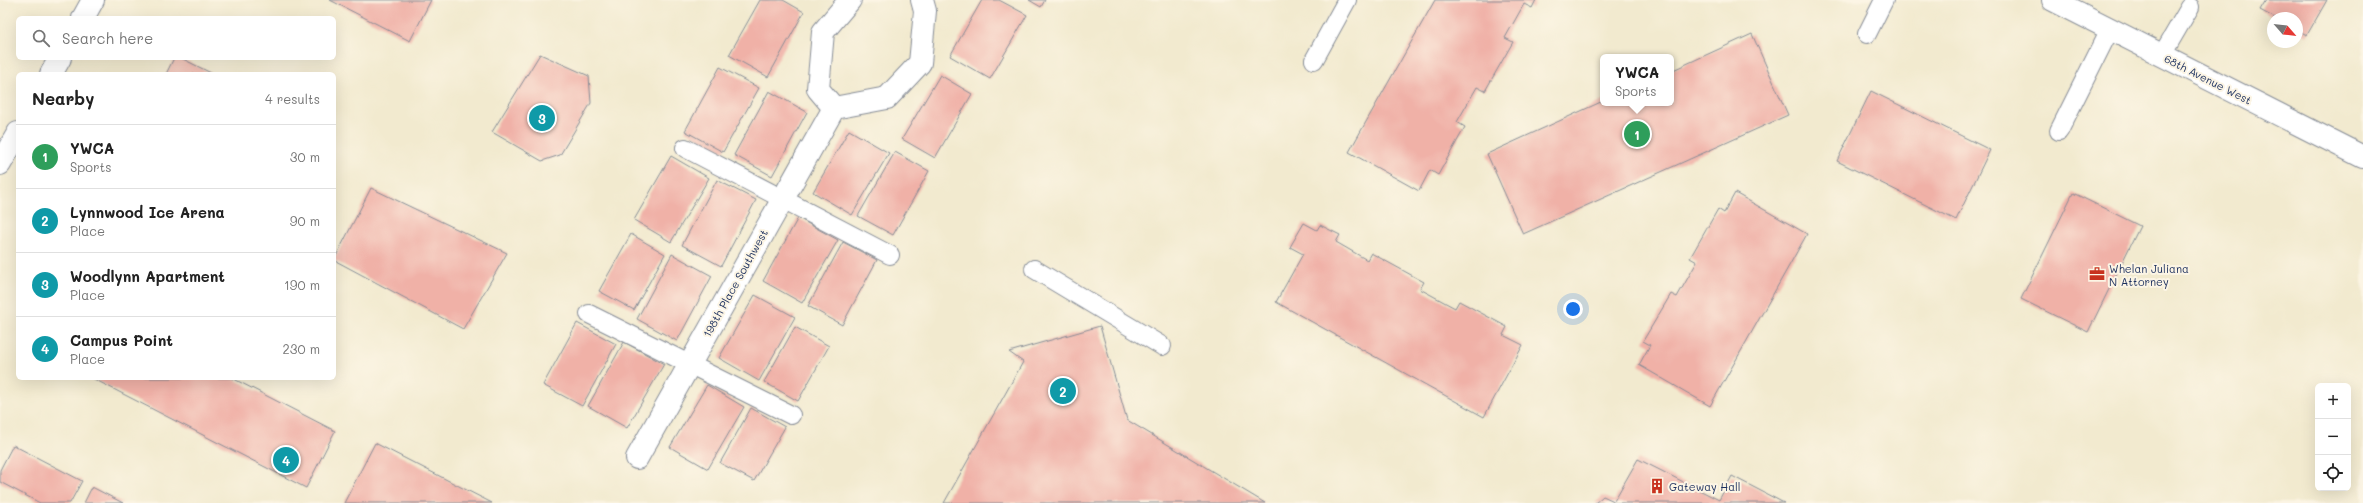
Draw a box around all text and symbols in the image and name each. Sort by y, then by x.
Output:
north arrow [2267,12,2303,48]
search box [16,16,336,60]
icon: search [30,27,52,49]
text: Search here [62,28,153,48]
street label: 68th Avenue West [2162,51,2254,108]
popup [1600,54,1674,106]
text: YWCA [1615,62,1659,82]
text: Sports [1615,82,1657,99]
text: Nearby [32,87,94,109]
text: 4 results [265,90,320,107]
pin: 3 [529,103,555,133]
pin: 1 [1624,119,1650,149]
text: YWCA [70,138,114,158]
text: 1 [42,148,48,165]
text: 30 m [290,148,320,165]
text: Sports [70,158,112,175]
text: Lynnwood Ice Arena [70,202,225,222]
text: 2 [41,212,49,229]
text: 90 m [290,212,320,229]
text: Place [70,222,105,239]
street label: 198th Place Southwest [699,226,771,340]
place label: Whelan Juliana N Attorney [2109,261,2189,289]
office icon: Whelan Juliana N Attorney [2088,265,2106,283]
text: Woodlynn Apartment [70,266,225,286]
text: 3 [41,276,49,293]
text: 190 m [284,276,320,293]
text: Place [70,286,105,303]
your location [1563,299,1583,319]
text: Campus Point [70,330,173,350]
text: 4 [41,340,49,357]
text: 230 m [283,340,320,357]
text: Place [70,350,105,367]
pin: 2 [1050,376,1076,406]
map controls [2315,383,2351,491]
button: + [2315,383,2351,419]
button: − [2315,419,2351,455]
pin: 4 [273,445,299,475]
button: locate [2315,455,2351,491]
building icon: Gateway Hall [1648,477,1666,495]
place label: Gateway Hall [1669,479,1741,494]

